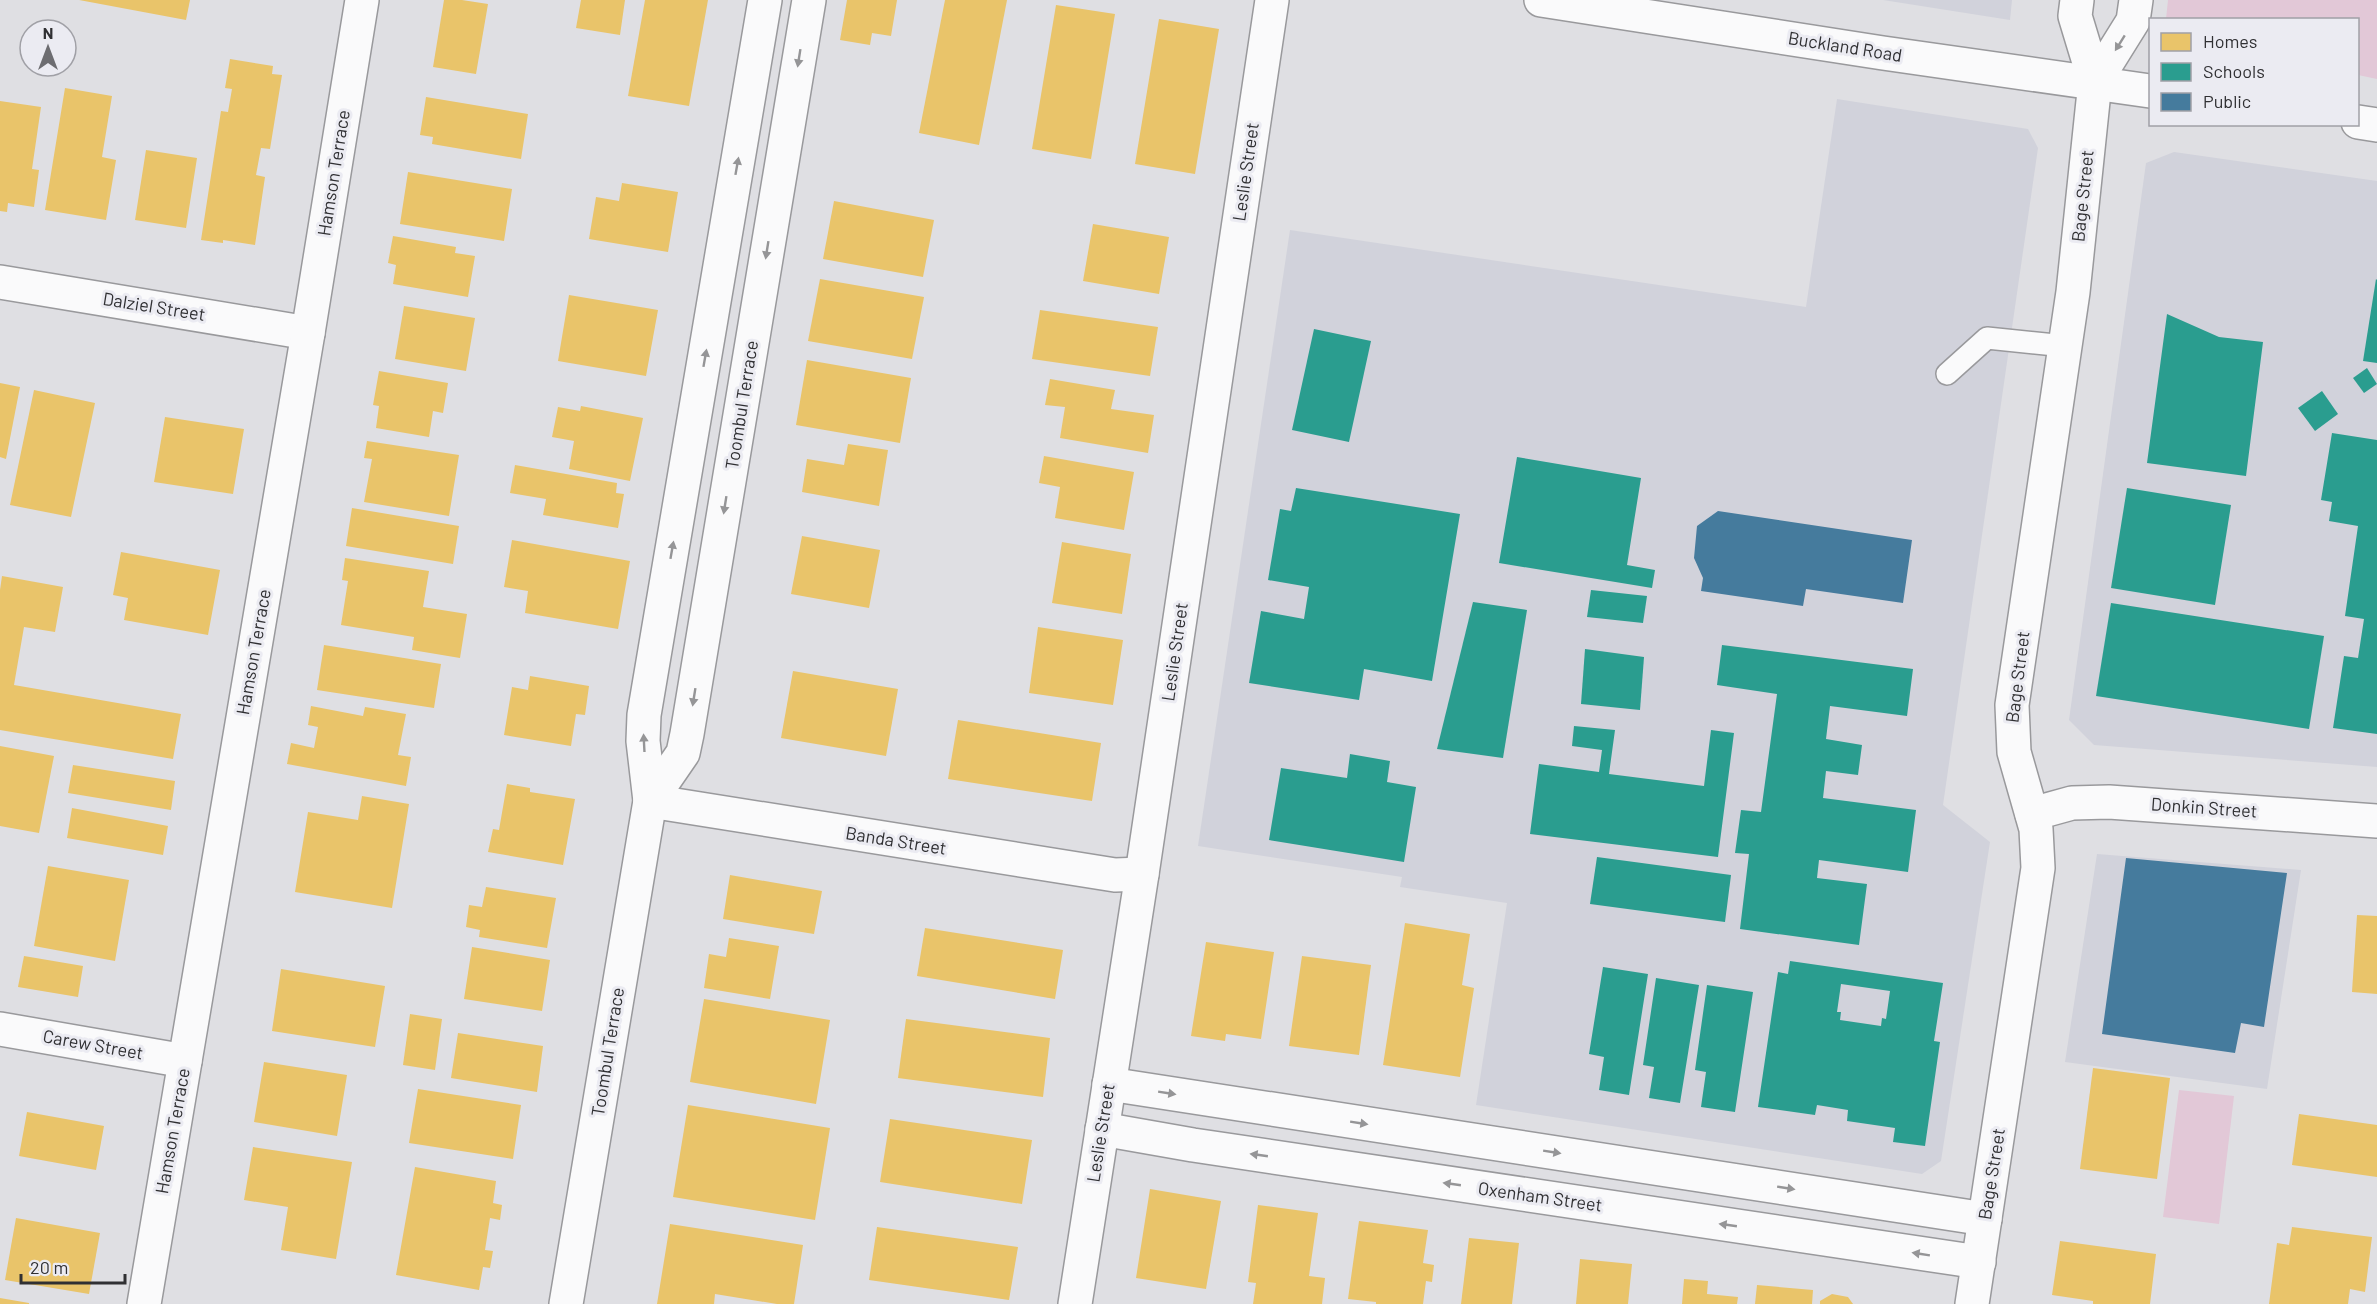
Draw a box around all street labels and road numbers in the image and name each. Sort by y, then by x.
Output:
street label: Buckland Road [1787,26,1904,66]
street label: Hamson Terrace [312,108,354,237]
street label: Leslie Street [1227,121,1263,223]
street label: Bage Street [2066,149,2098,243]
street label: Dalziel Street [101,287,207,325]
street label: Toombul Terrace [720,339,762,471]
street label: Hamson Terrace [231,587,275,716]
street label: Leslie Street [1156,601,1192,703]
street label: Bage Street [2000,630,2034,724]
street label: Donkin Street [2150,792,2258,822]
street label: Banda Street [844,821,948,859]
street label: Toombul Terrace [586,986,628,1118]
street label: Carew Street [41,1024,145,1064]
street label: Hamson Terrace [150,1066,194,1195]
street label: Leslie Street [1081,1082,1119,1184]
street label: Bage Street [1973,1127,2009,1221]
street label: Oxenham Street [1477,1176,1604,1216]

